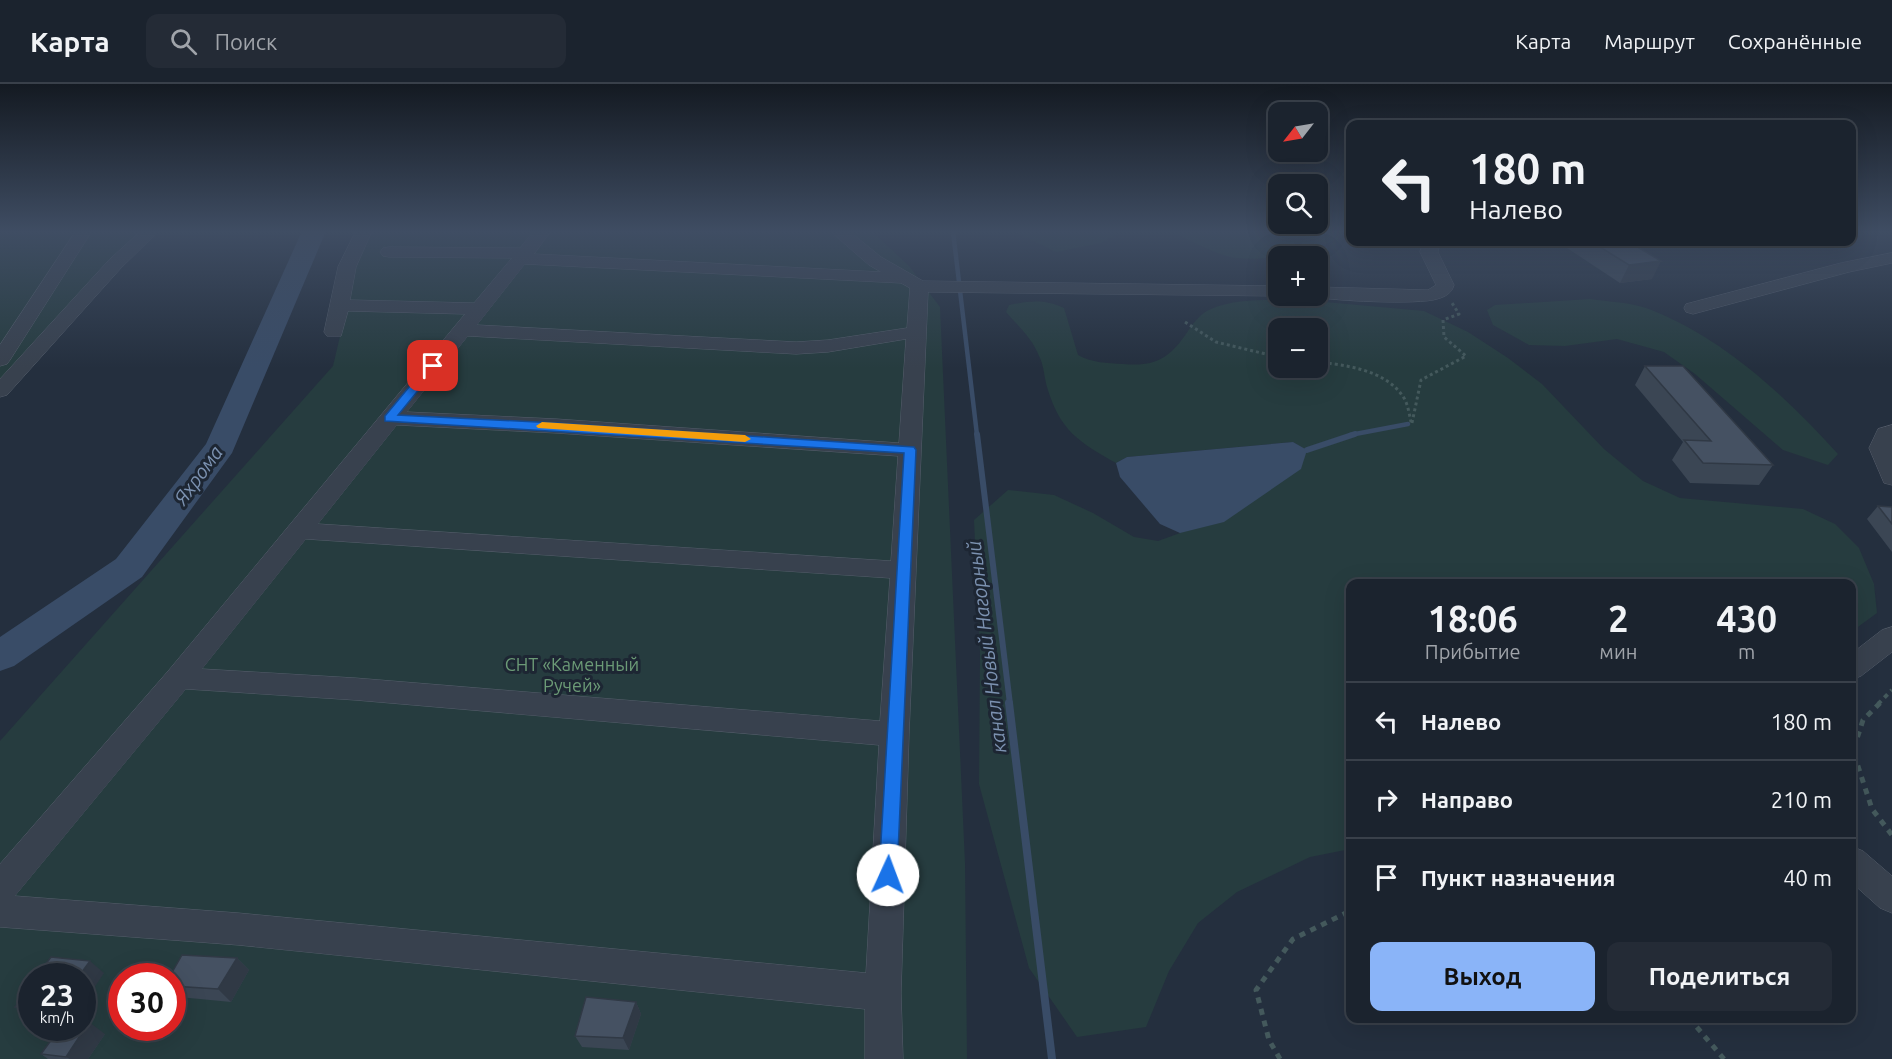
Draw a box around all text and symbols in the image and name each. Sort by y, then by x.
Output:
search box [146,14,566,68]
icon: search [167,25,200,58]
text: Карта [30,26,110,57]
text: Поиск [215,29,277,54]
text: Карта [1515,29,1571,53]
text: Маршрут [1604,29,1695,53]
text: Сохранённые [1728,29,1862,53]
north arrow [1268,102,1328,162]
map controls [1268,102,1328,378]
icon: left [1370,144,1448,222]
text: 180 m [1469,145,1586,192]
button: search [1268,174,1328,234]
text: Налево [1469,194,1563,224]
button: + [1268,246,1328,306]
button: − [1268,318,1328,378]
pin [407,340,458,391]
icon: arrive [416,349,449,382]
water label: Яхрома [168,441,227,510]
water label: канал Новый Нагорный [962,539,1010,754]
text: 18:06 [1428,598,1518,639]
text: 2 [1608,598,1629,639]
text: 430 [1716,598,1777,639]
text: Прибытие [1425,640,1521,663]
text: мин [1599,640,1637,663]
text: m [1738,640,1755,663]
park label: СНТ «Каменный Ручей» [505,654,639,695]
icon: left [1370,705,1403,738]
text: Налево [1421,709,1501,734]
text: 180 m [1771,709,1832,734]
icon: right [1370,783,1403,816]
text: Направо [1421,787,1513,812]
text: 210 m [1771,787,1832,812]
position arrow [856,843,920,907]
icon: arrive [1370,861,1403,894]
text: Пункт назначения [1421,865,1615,890]
text: 40 m [1783,865,1832,890]
button: Выход [1370,942,1595,1011]
button: Поделиться [1607,942,1832,1011]
speed limit sign: 30 [108,963,186,1041]
text: 23 [40,978,74,1012]
text: km/h [40,1009,74,1026]

